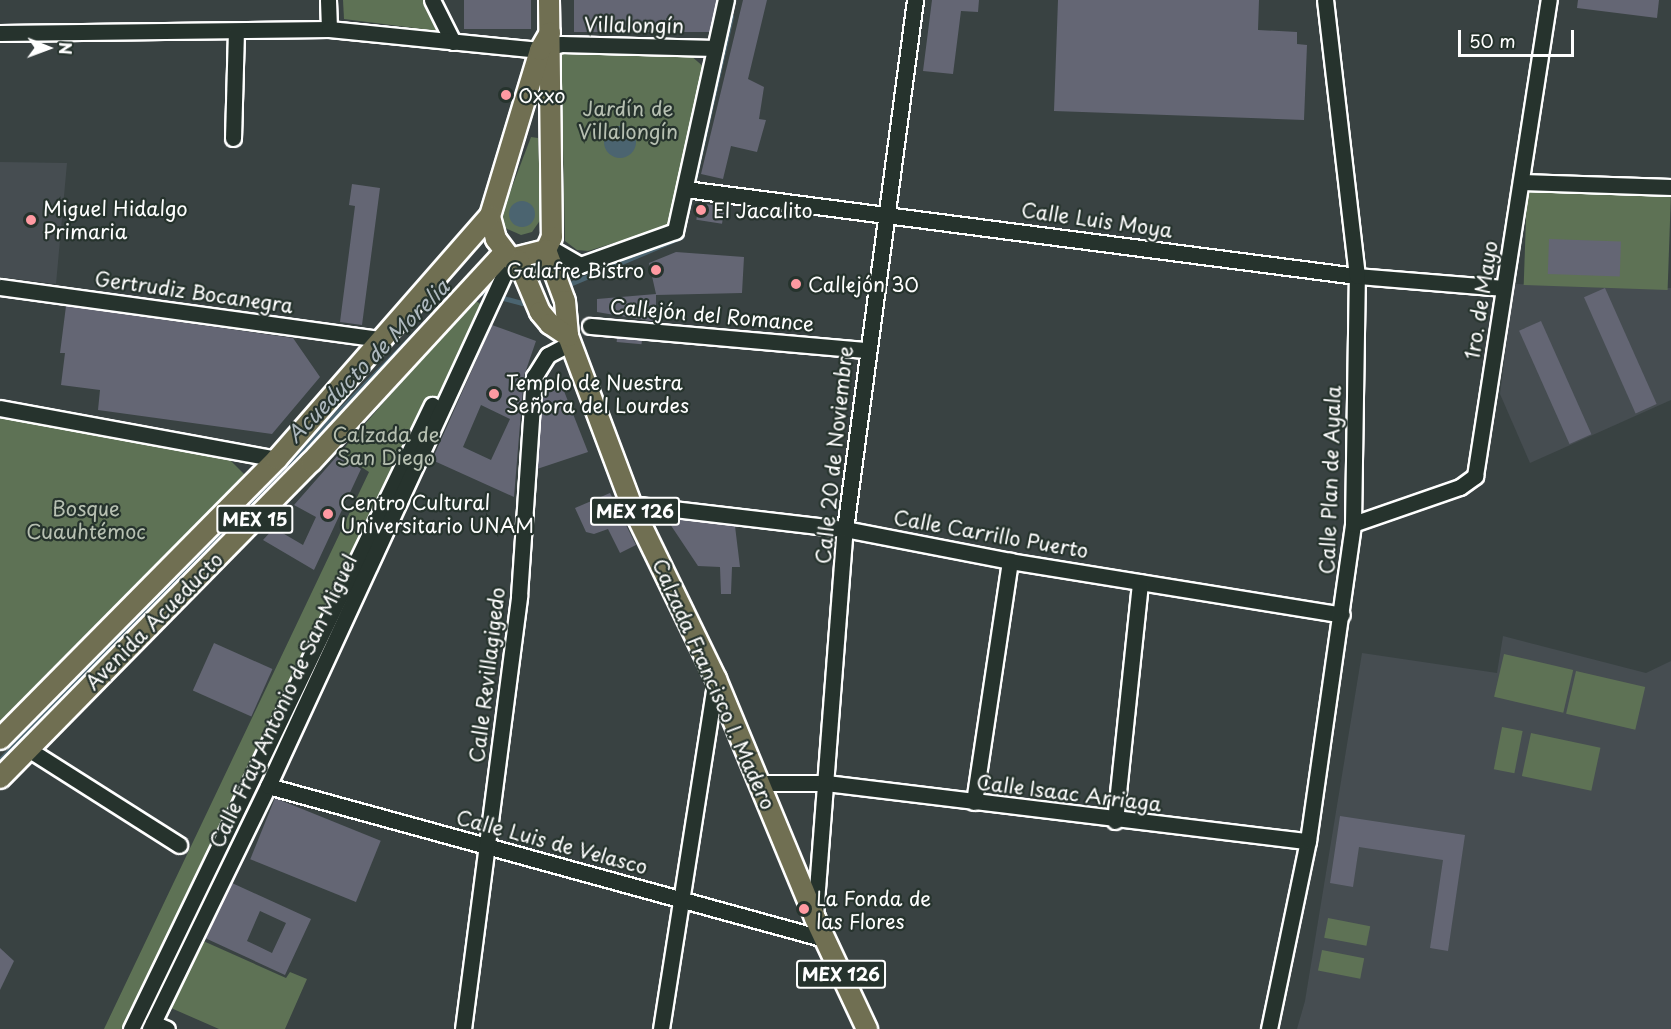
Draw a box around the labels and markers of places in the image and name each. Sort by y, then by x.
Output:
place label: Oxxo [518,83,566,107]
marker: Oxxo [499,88,513,102]
place label: Miguel Hidalgo Primaria [43,196,188,243]
place label: El Jacalito [713,198,814,222]
marker: El Jacalito [694,203,708,217]
marker: Miguel Hidalgo Primaria [24,213,38,227]
place label: Galafre Bistro [506,258,644,282]
marker: Galafre Bistro [649,263,663,277]
place label: Callejón 30 [808,272,919,296]
marker: Callejón 30 [789,277,803,291]
place label: Templo de Nuestra Señora del Lourdes [506,371,688,418]
marker: Templo de Nuestra Señora del Lourdes [487,387,501,401]
place label: Centro Cultural Universitario UNAM [340,490,535,537]
marker: Centro Cultural Universitario UNAM [321,507,335,521]
place label: La Fonda de las Flores [816,886,933,933]
marker: La Fonda de las Flores [797,902,811,916]

